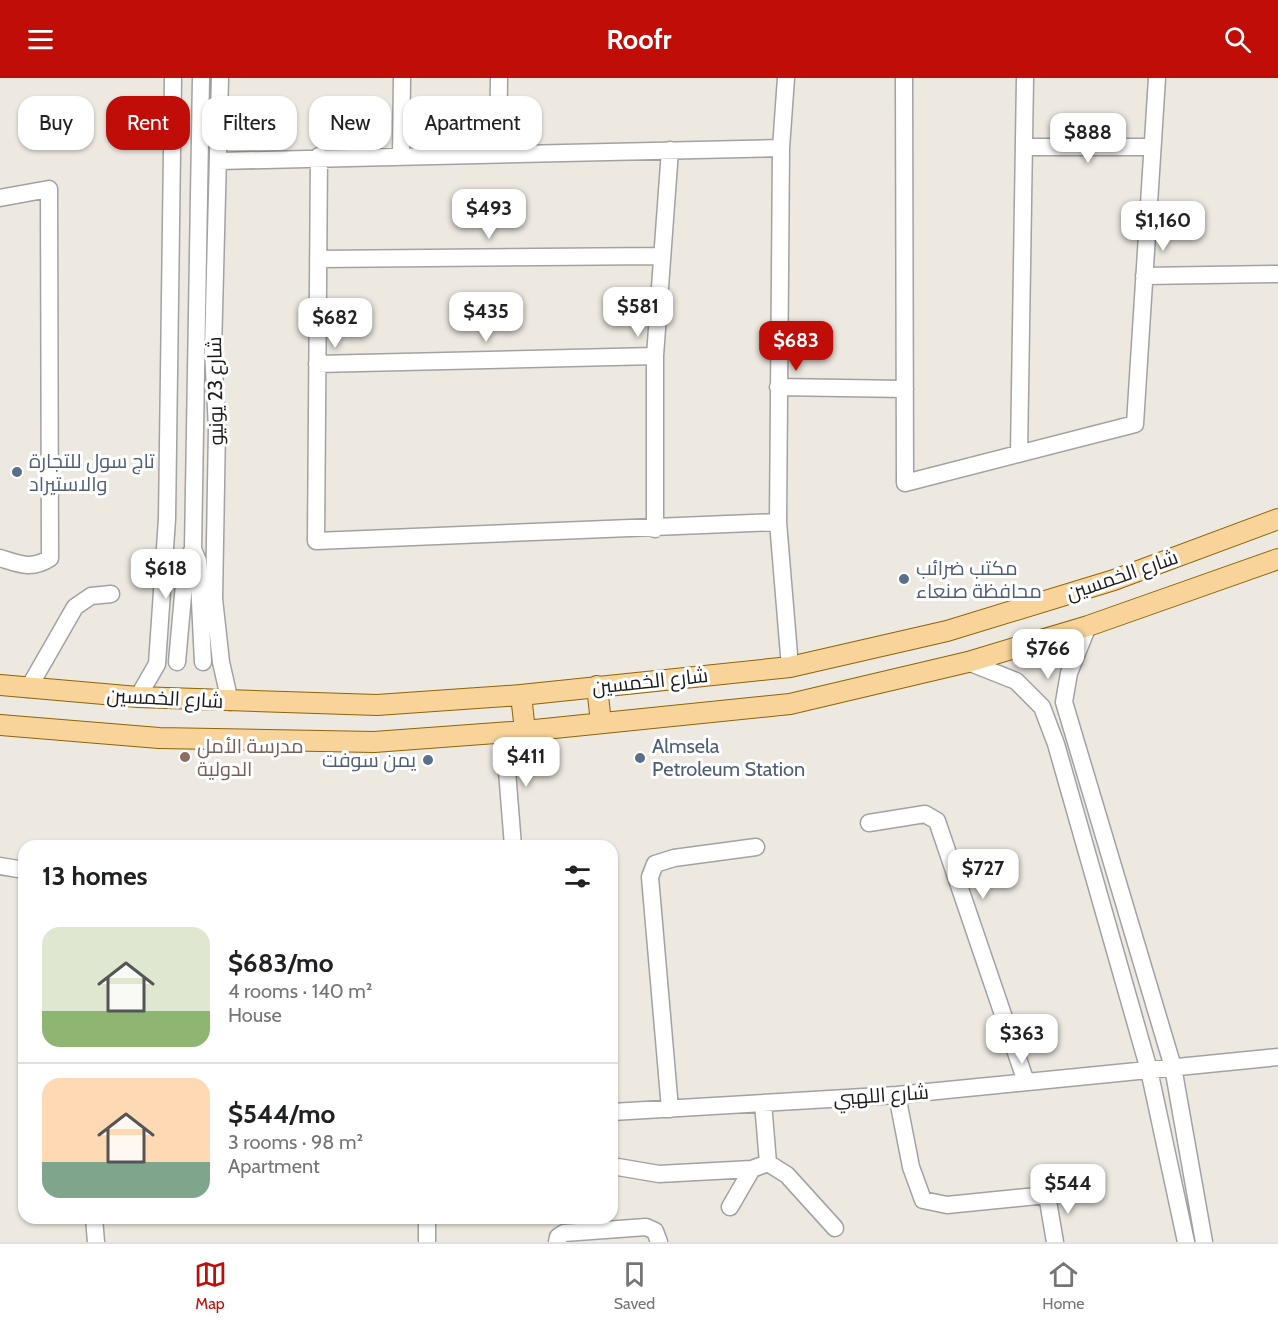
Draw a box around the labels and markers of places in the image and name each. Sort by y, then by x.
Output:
pin: $888 [1052,113,1124,164]
pin: $493 [453,189,525,240]
pin: $1,160 [1114,201,1212,252]
pin: $581 [602,287,674,338]
pin: $435 [450,292,522,343]
pin: $682 [299,298,371,349]
pin: $683 [760,321,832,372]
place label: تاج سول للتجارة والاستيراد [29,449,155,496]
marker: تاج سول للتجارة والاستيراد [10,465,24,479]
pin: $618 [130,549,202,600]
place label: مكتب ضرائب محافظة صنعاء [916,556,1042,603]
marker: مكتب ضرائب محافظة صنعاء [897,572,911,586]
pin: $766 [1012,629,1084,680]
place label: مدرسة الأمل الدولية [197,734,303,781]
place label: Almsela Petroleum Station [652,734,805,781]
pin: $411 [490,737,562,788]
place label: يمن سوفت [322,748,417,773]
marker: مدرسة الأمل الدولية [178,750,192,764]
marker: Almsela Petroleum Station [633,751,647,765]
marker: يمن سوفت [421,753,435,767]
pin: $727 [947,849,1019,900]
pin: $363 [986,1014,1058,1065]
pin: $544 [1032,1164,1104,1215]

